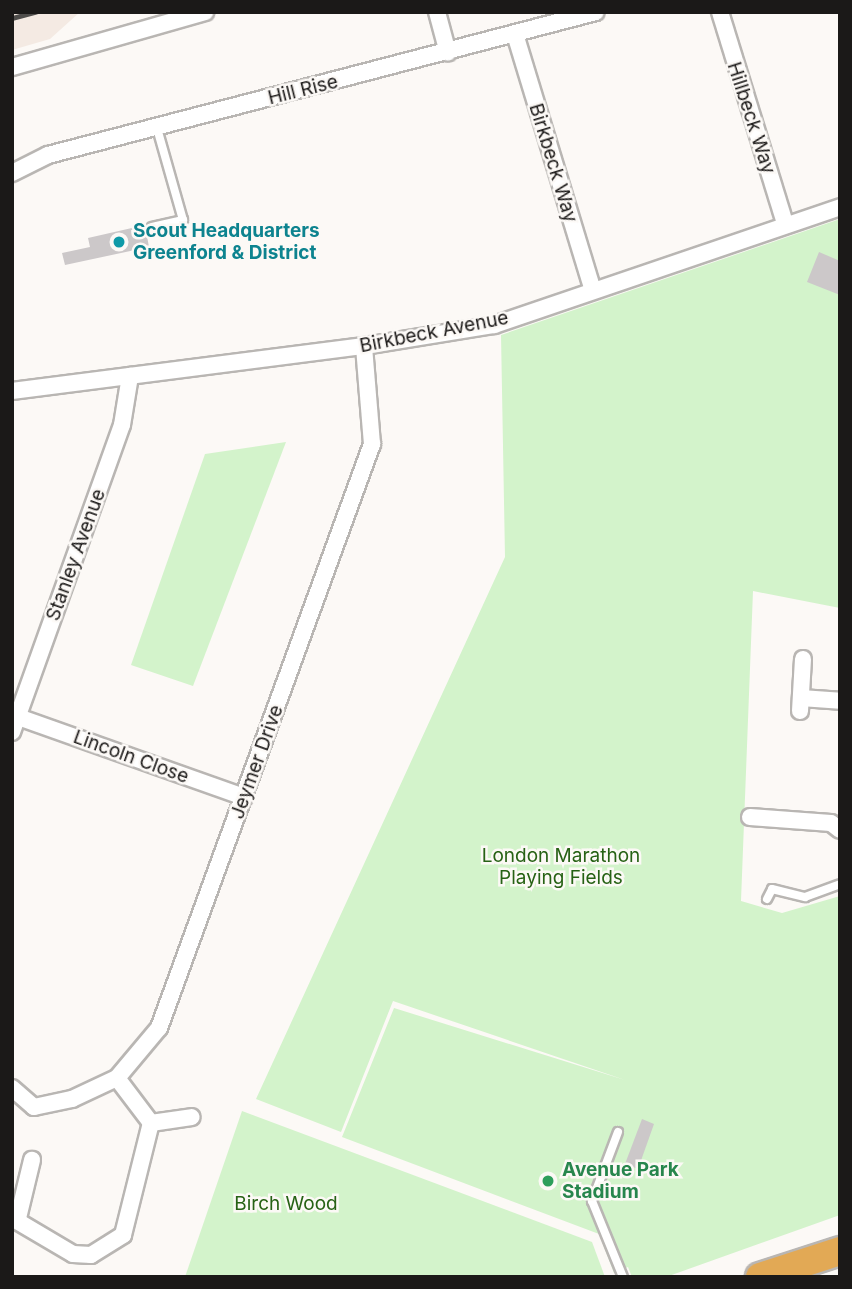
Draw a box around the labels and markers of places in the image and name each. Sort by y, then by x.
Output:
place label: Scout Headquarters Greenford & District [133,220,320,264]
marker: Scout Headquarters Greenford & District [111,234,127,250]
place label: Avenue Park Stadium [562,1159,679,1203]
marker: Avenue Park Stadium [540,1173,556,1189]

